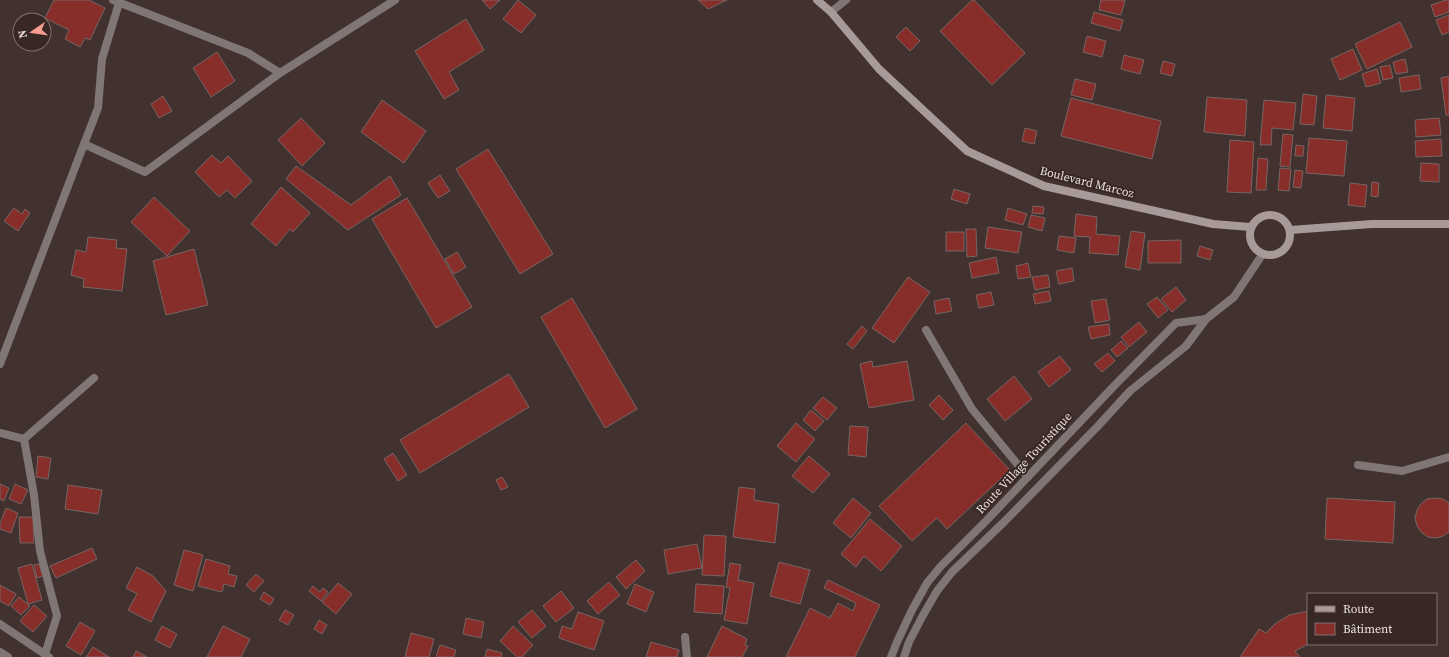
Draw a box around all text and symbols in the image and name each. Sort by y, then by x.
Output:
north arrow [12,12,52,52]
text: N [15,29,31,40]
street label: Boulevard Marcoz [1038,163,1136,202]
street label: Route Village Touristique [973,409,1075,517]
legend [1307,593,1437,645]
text: Route [1343,601,1374,617]
text: Bâtiment [1343,621,1392,637]

